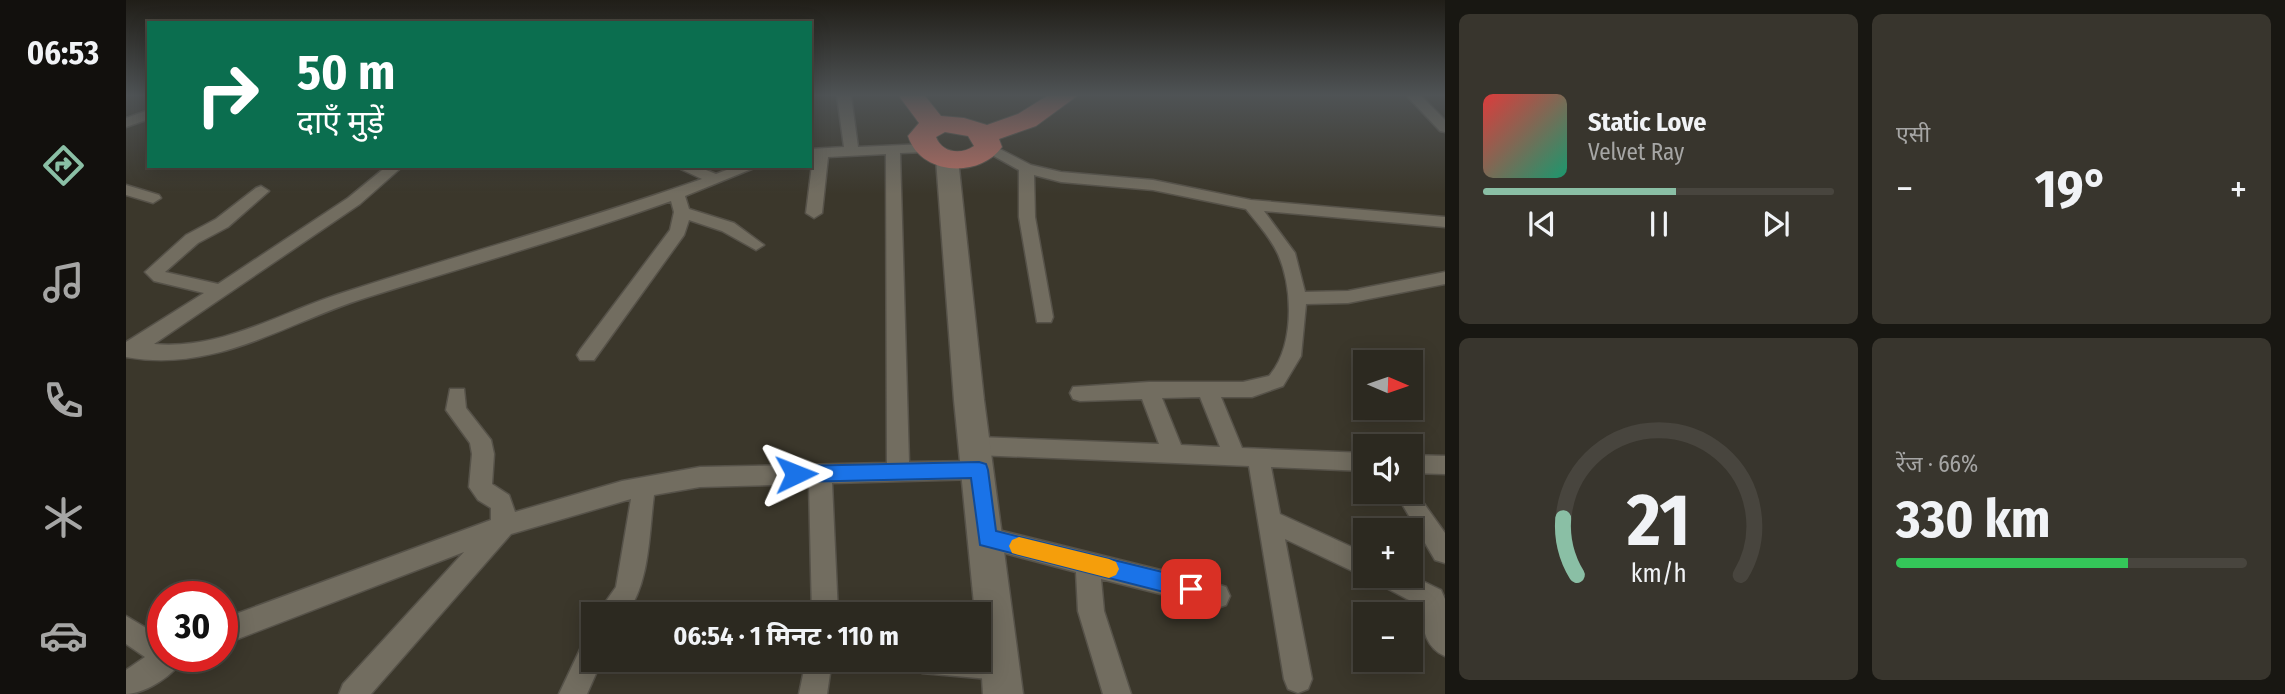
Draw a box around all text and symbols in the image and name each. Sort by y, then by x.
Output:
text: 06:53 [27,34,99,72]
text: 50 m [297,43,395,102]
icon: right [182,49,273,140]
text: दाएँ मुड़ें [297,103,384,141]
text: Static Love [1588,107,1706,138]
text: एसी [1896,120,1930,148]
text: Velvet Ray [1588,138,1684,166]
icon: directions [39,141,88,190]
text: 19° [2035,158,2108,221]
text: − [1896,166,1913,212]
text: + [2230,166,2247,212]
icon: previous [1523,205,1561,243]
icon: pause [1640,205,1678,243]
icon: next [1757,205,1795,243]
icon: music [39,258,88,307]
north arrow [1353,350,1423,420]
map controls [1353,350,1423,672]
icon: phone [39,376,88,425]
button: sound [1353,434,1423,504]
position arrow [759,437,833,511]
text: रेंज · 66% [1896,450,1978,478]
text: 21 [1626,477,1690,564]
text: 330 km [1896,488,2051,551]
icon: climate [39,493,88,542]
button: + [1353,518,1423,588]
pin [1161,559,1221,619]
text: km/h [1631,559,1686,589]
icon: arrive [1172,570,1210,608]
speed limit sign: 30 [147,581,238,672]
button: − [1353,602,1423,672]
icon: car [39,611,88,660]
text: 06:54 · 1 मिनट · 110 m [673,621,899,652]

